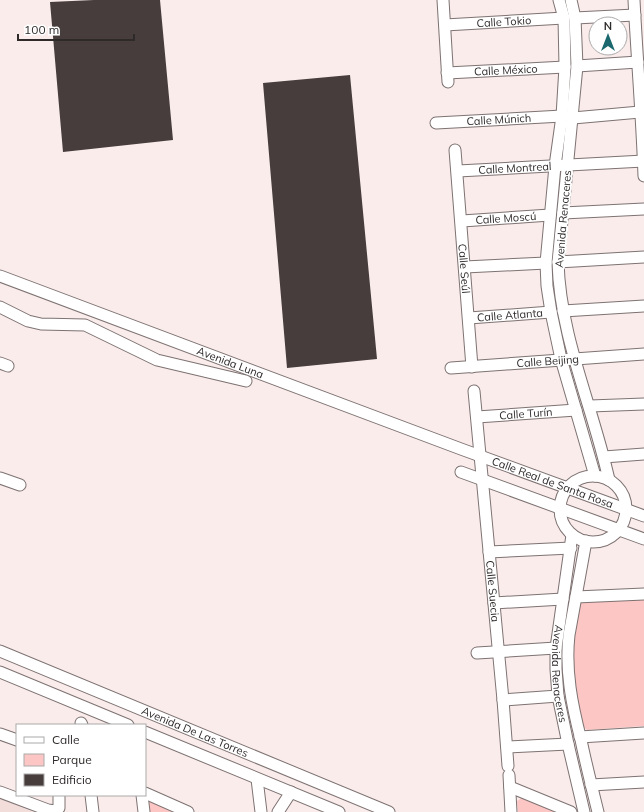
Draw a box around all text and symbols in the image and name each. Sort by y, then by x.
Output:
street label: Calle Tokio [476,13,532,30]
scale bar [18,16,134,42]
north arrow [588,16,628,56]
text: N [604,19,612,33]
text: 100 m [24,22,59,37]
street label: Calle México [474,61,538,79]
street label: Calle Múnich [466,111,532,128]
street label: Calle Montreal [478,159,552,177]
street label: Avenida Renaceres [552,170,574,268]
street label: Calle Moscú [475,209,537,227]
street label: Calle Seúl [455,243,473,294]
street label: Calle Atlanta [476,306,543,324]
street label: Avenida Luna [195,344,266,381]
street label: Calle Beijing [516,352,579,370]
street label: Calle Turín [499,405,553,422]
street label: Calle Real de Santa Rosa [490,454,615,511]
street label: Calle Suecia [483,560,503,623]
street label: Avenida Renaceres [549,624,570,724]
street label: Avenida De Las Torres [140,703,250,760]
legend [16,724,146,796]
text: Calle [52,732,79,747]
text: Parque [52,752,92,767]
text: Edificio [52,772,92,787]

